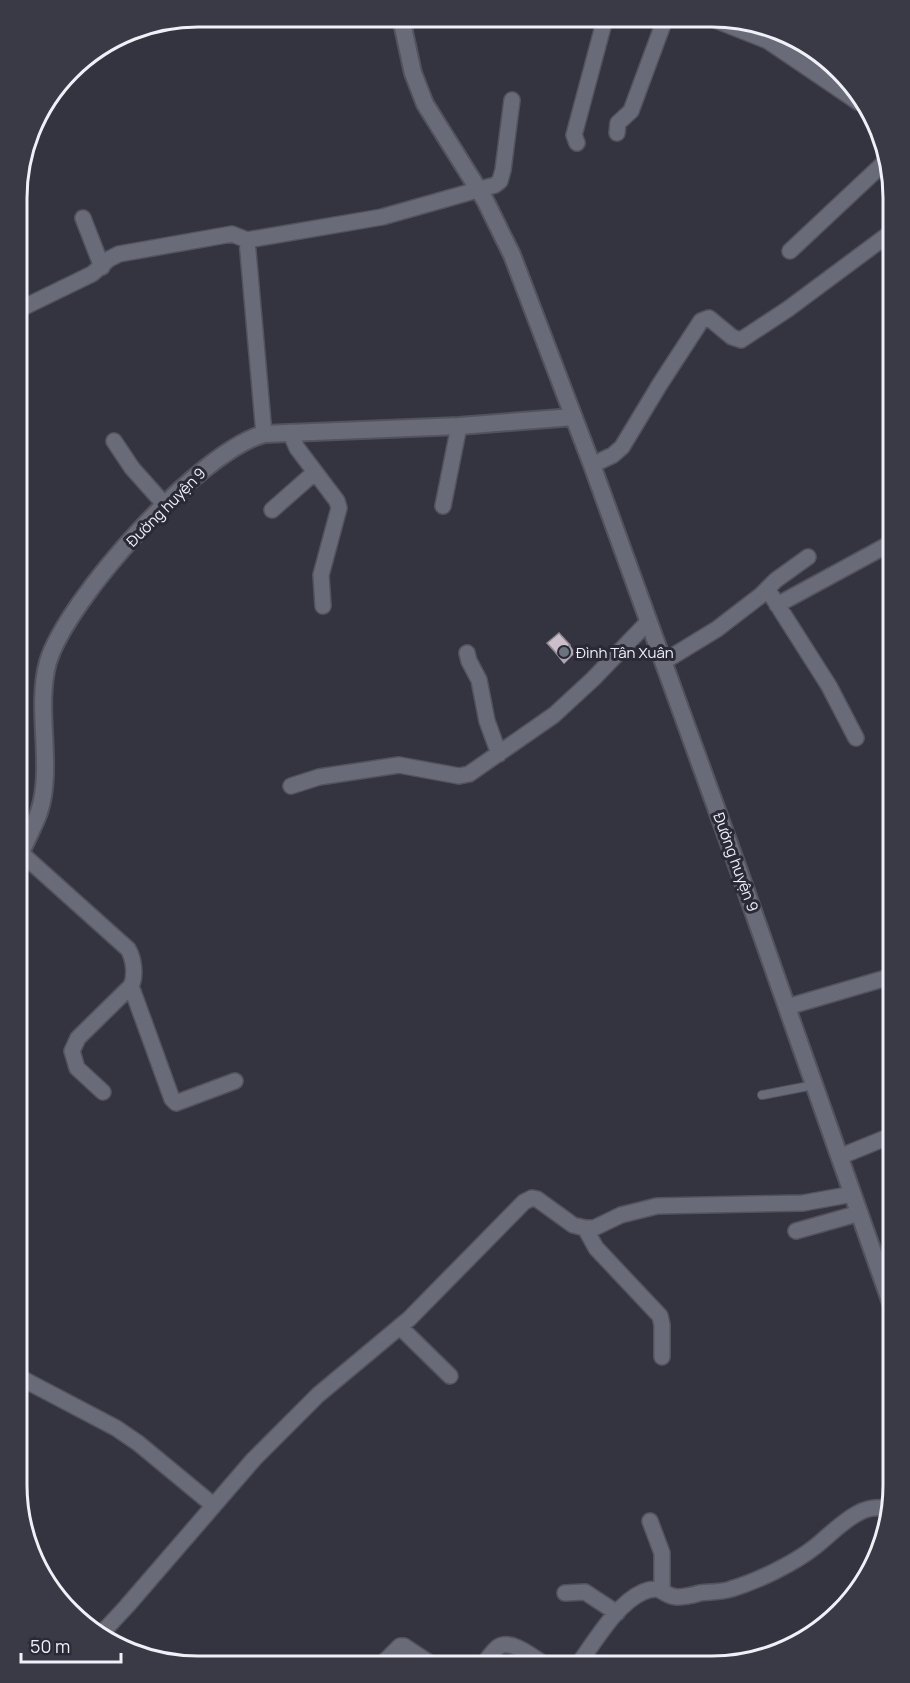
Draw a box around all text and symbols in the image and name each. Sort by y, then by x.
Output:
street label: Đường huyện 9 [122,463,210,551]
place label: Đình Tân Xuân [576,642,674,663]
marker: Đình Tân Xuân [557,645,571,659]
street label: Đường huyện 9 [708,810,764,914]
scale bar [21,1626,122,1664]
text: 50 m [30,1634,70,1658]

